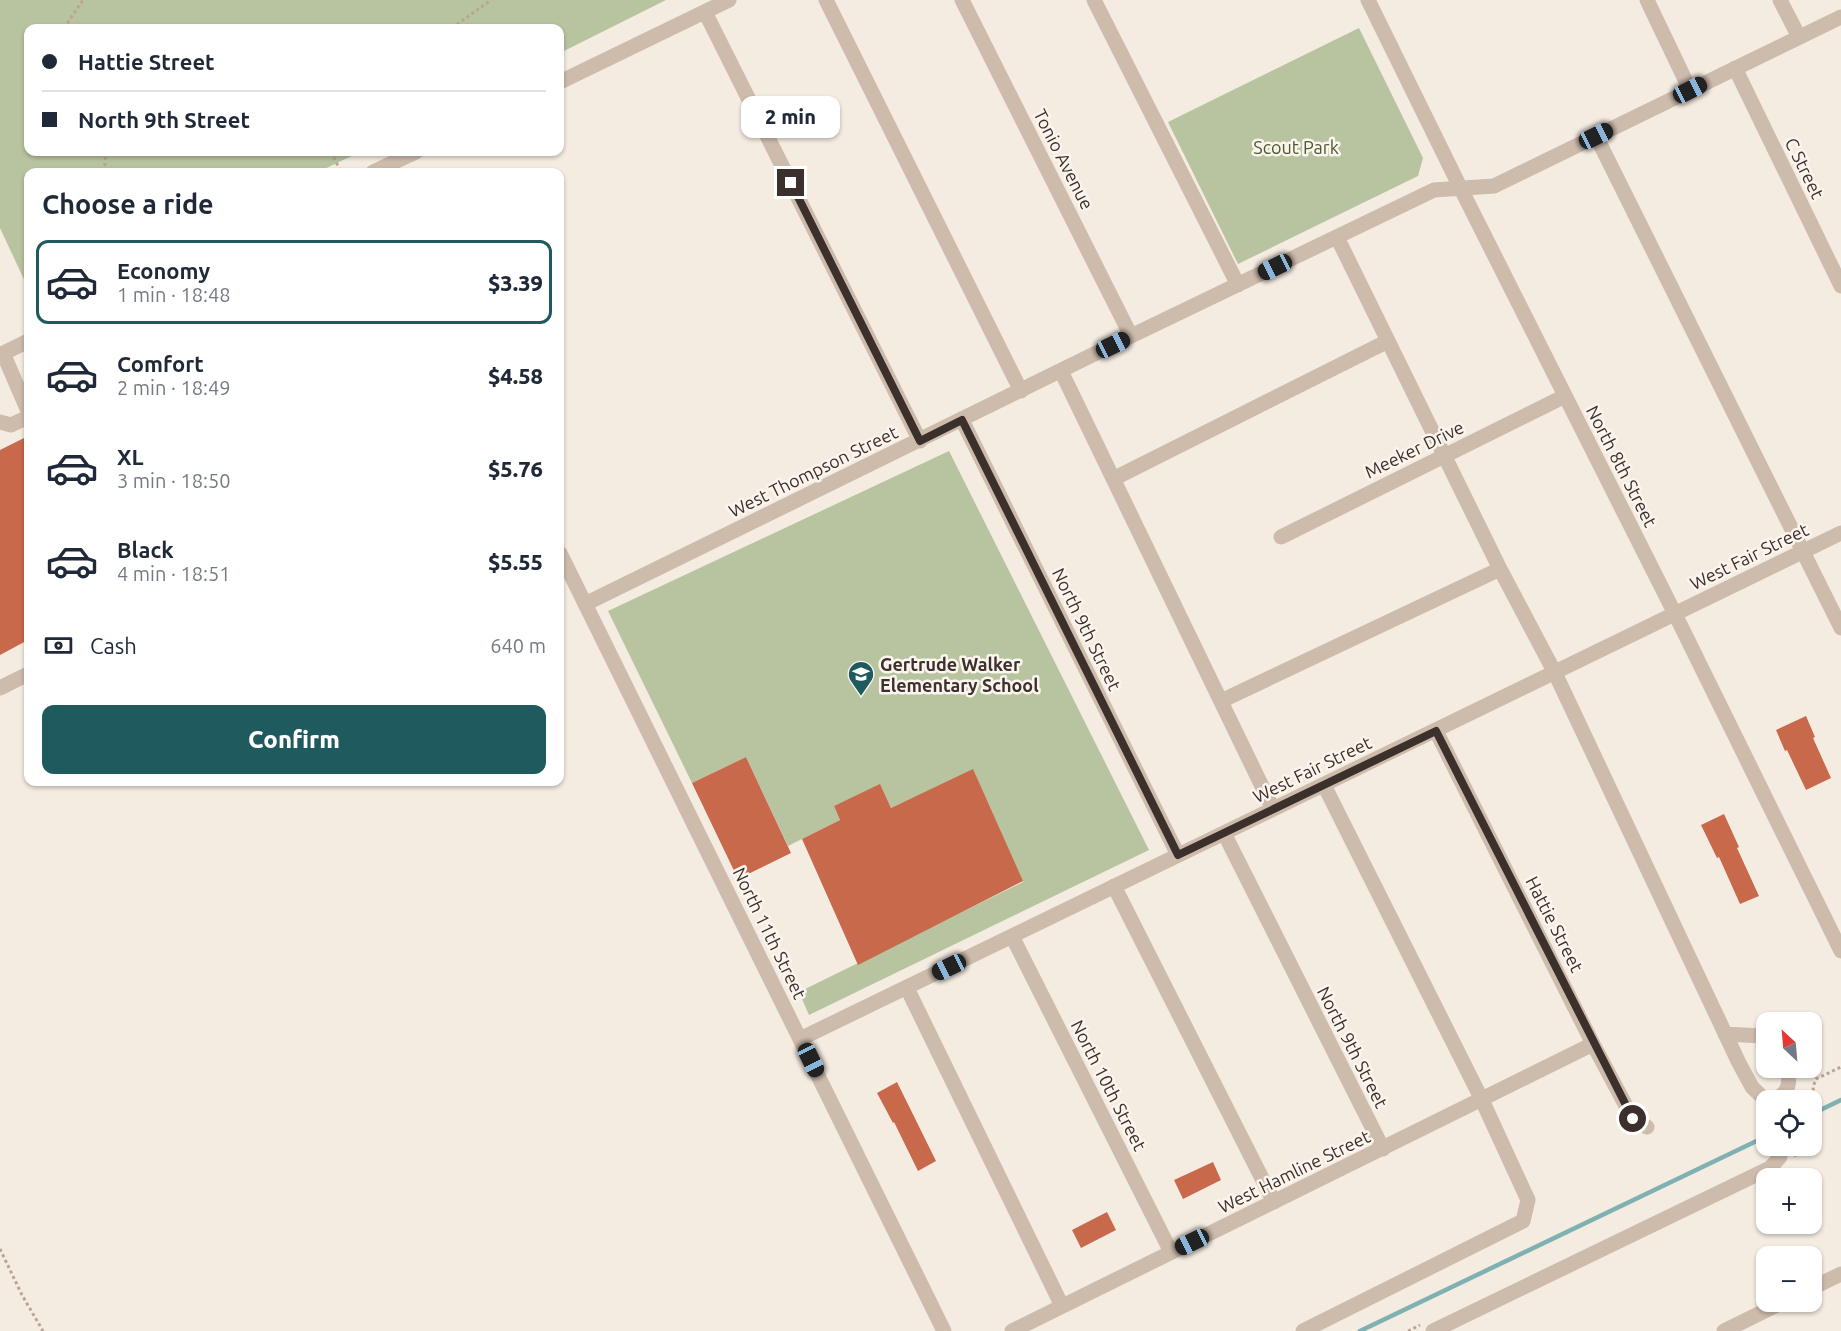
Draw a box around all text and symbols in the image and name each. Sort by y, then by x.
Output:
text: Hattie Street [78,49,215,74]
car [1670,74,1710,106]
callout: 2 min [742,96,840,138]
text: 2 min [765,105,816,128]
street label: Tonio Avenue [1030,106,1098,212]
text: North 9th Street [78,107,250,132]
car [1576,120,1616,152]
street label: C Street [1782,134,1828,202]
park label: Scout Park [1253,137,1339,157]
route end [777,169,804,196]
text: Choose a ride [42,189,214,219]
car [1255,251,1295,283]
icon: car [45,255,99,309]
text: Economy [117,258,210,283]
text: $3.39 [488,270,543,295]
text: 1 min · 18:48 [117,283,231,306]
car [1093,329,1133,361]
icon: car [45,348,99,402]
text: Comfort [117,351,204,376]
text: $4.58 [488,363,543,388]
text: 2 min · 18:49 [117,376,231,399]
street label: North 8th Street [1583,402,1661,530]
street label: Meeker Drive [1361,416,1467,482]
street label: West Thompson Street [725,421,901,521]
icon: car [45,441,99,495]
text: XL [117,444,144,469]
text: $5.76 [488,456,543,481]
text: 3 min · 18:50 [117,469,231,492]
street label: West Fair Street [1687,519,1811,593]
icon: car [45,534,99,588]
text: Black [117,537,174,562]
text: $5.55 [488,549,543,574]
text: 4 min · 18:51 [117,562,231,585]
street label: North 9th Street [1049,565,1125,693]
icon: cash [42,629,75,662]
text: Cash [90,633,137,658]
text: 640 m [490,634,546,657]
place label: Gertrude Walker Elementary School [880,654,1039,695]
school or university icon: Gertrude Walker Elementary School [846,659,876,697]
button: Confirm [42,705,546,774]
street label: West Fair Street [1250,732,1374,806]
street label: North 11th Street [730,864,810,1002]
street label: Hattie Street [1522,873,1588,975]
car [929,951,969,983]
street label: North 9th Street [1314,983,1392,1111]
north arrow [1756,1012,1822,1078]
map controls [1756,1012,1822,1312]
street label: North 10th Street [1067,1016,1151,1154]
car [795,1040,827,1080]
button: locate [1756,1090,1822,1156]
route start [1619,1105,1646,1132]
street label: West Hamline Street [1215,1126,1373,1216]
button: + [1756,1168,1822,1234]
car [1172,1226,1212,1258]
button: − [1756,1246,1822,1312]

